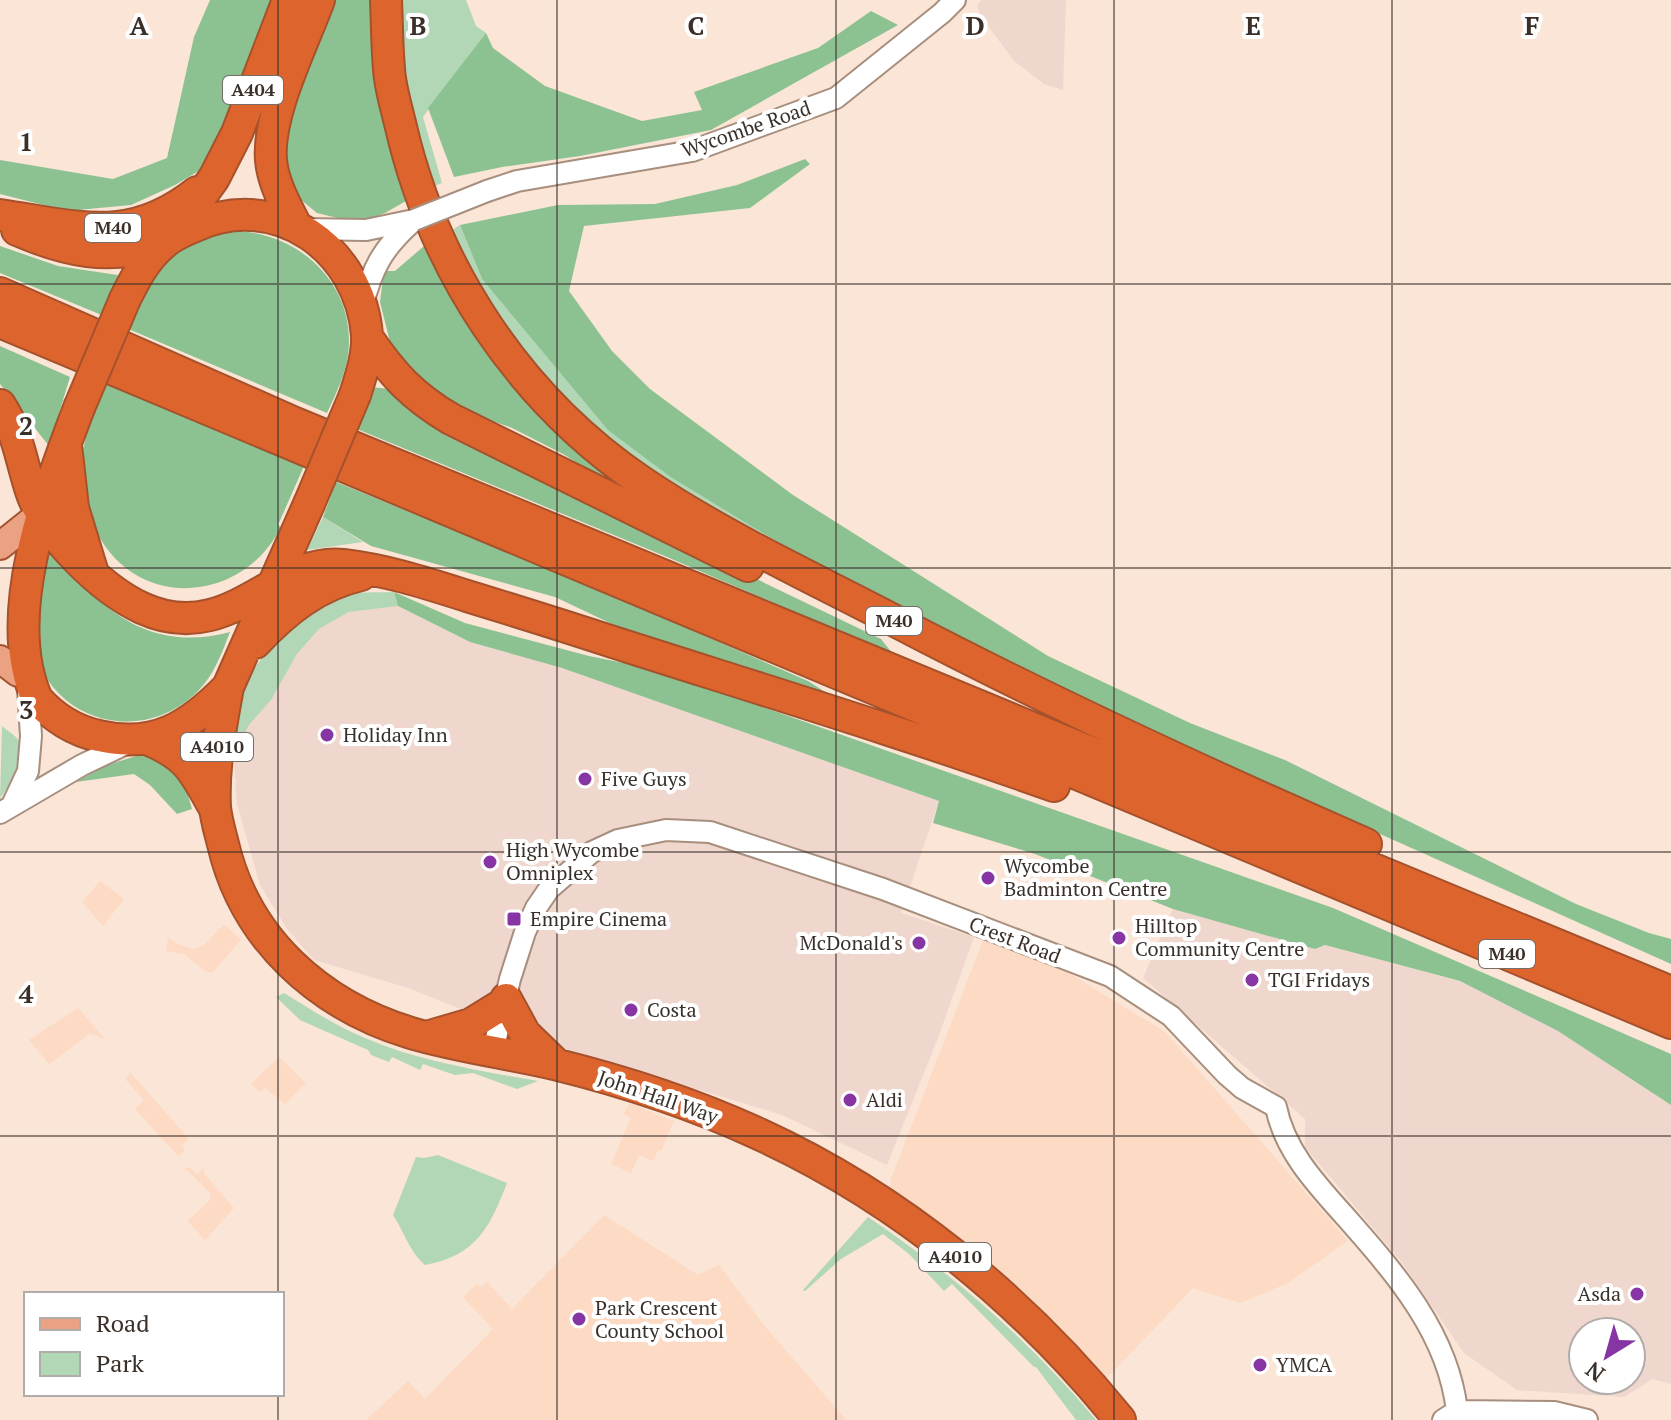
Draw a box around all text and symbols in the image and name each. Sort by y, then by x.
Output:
text: A [130,8,149,42]
text: B [410,8,426,42]
text: C [688,8,704,42]
text: D [965,8,985,42]
text: E [1245,8,1261,42]
text: F [1525,8,1540,42]
road number: A404 [223,76,283,104]
street label: Wycombe Road [678,94,814,163]
text: 1 [19,124,33,158]
road number: M40 [85,214,141,242]
text: 2 [19,408,33,442]
road number: M40 [866,607,922,635]
text: 3 [19,692,33,726]
place label: Holiday Inn [343,721,448,748]
marker: Holiday Inn [318,726,336,744]
road number: A4010 [181,733,253,761]
place label: Five Guys [601,765,687,792]
marker: Five Guys [576,770,594,788]
place label: High Wycombe Omniplex [506,836,639,886]
place label: Wycombe Badminton Centre [1004,852,1167,902]
marker: High Wycombe Omniplex [481,853,499,871]
marker: Wycombe Badminton Centre [979,869,997,887]
place label: Empire Cinema [530,905,667,932]
marker: Empire Cinema [505,910,523,928]
street label: Crest Road [965,910,1065,969]
place label: Hilltop Community Centre [1135,912,1304,962]
place label: McDonald's [800,929,903,956]
marker: Hilltop Community Centre [1110,929,1128,947]
marker: McDonald's [910,934,928,952]
road number: M40 [1479,940,1535,968]
place label: TGI Fridays [1268,966,1370,993]
marker: TGI Fridays [1243,971,1261,989]
text: 4 [19,976,34,1010]
place label: Costa [647,996,697,1023]
marker: Costa [622,1001,640,1019]
street label: John Hall Way [594,1063,723,1130]
place label: Aldi [866,1086,903,1113]
marker: Aldi [841,1091,859,1109]
road number: A4010 [919,1243,991,1271]
place label: Asda [1577,1280,1621,1307]
marker: Asda [1628,1285,1646,1303]
legend [24,1292,284,1396]
place label: Park Crescent County School [595,1294,724,1344]
text: Road [96,1307,150,1339]
marker: Park Crescent County School [570,1310,588,1328]
north arrow [1567,1316,1647,1396]
text: Park [96,1347,145,1379]
place label: YMCA [1276,1351,1333,1378]
marker: YMCA [1251,1356,1269,1374]
text: N [1579,1356,1610,1389]

